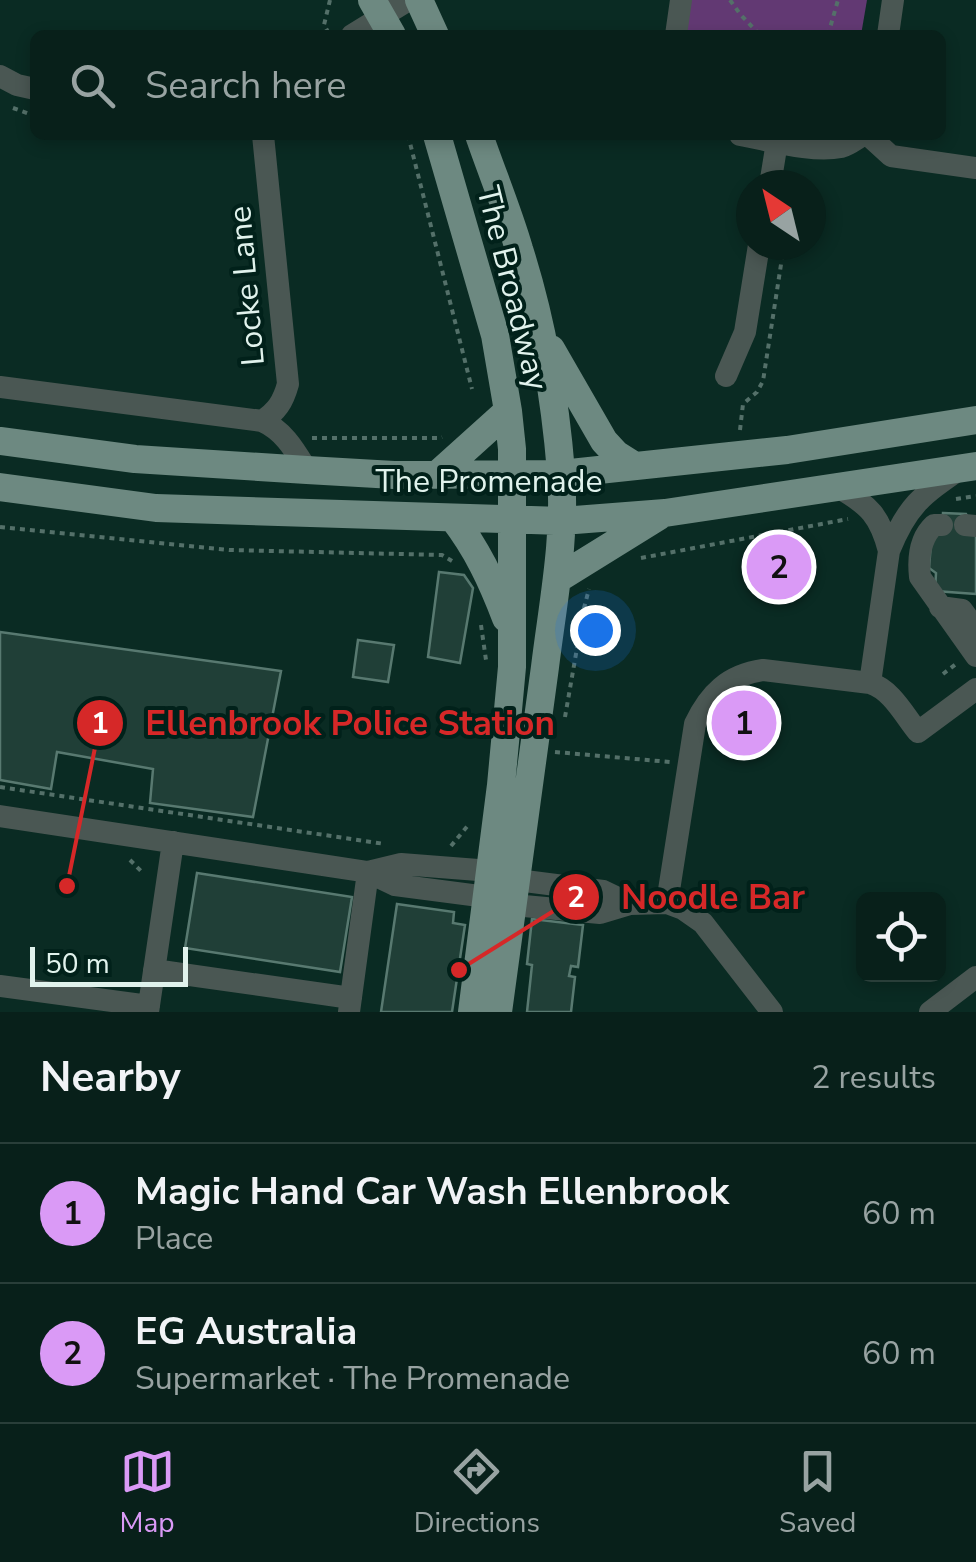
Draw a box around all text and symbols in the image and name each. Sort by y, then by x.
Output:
search box [30,30,946,140]
icon: search [65,58,120,113]
text: Search here [145,60,346,111]
north arrow [736,170,826,260]
street label: The Broadway [466,182,559,395]
street label: Locke Lane [218,204,275,368]
street label: The Promenade [376,460,602,503]
pin: 2 [746,530,812,604]
your location [570,605,621,656]
pin: 1 [712,686,776,760]
callout: Ellenbrook Police Station [75,690,575,755]
text: Ellenbrook Police Station [145,700,555,747]
text: 1 [91,703,109,744]
callout: Noodle Bar [551,864,825,929]
text: Noodle Bar [621,874,805,921]
text: 2 [567,877,585,918]
map controls [856,892,946,982]
button: locate [856,892,946,982]
scale bar [30,942,188,986]
text: 50 m [45,945,110,983]
text: Nearby [40,1049,181,1106]
text: 2 results [811,1056,936,1099]
text: Magic Hand Car Wash Ellenbrook [135,1166,729,1217]
text: 1 [63,1192,82,1235]
text: 60 m [862,1192,936,1235]
text: Place [135,1217,213,1260]
text: EG Australia [135,1306,357,1357]
text: 2 [63,1332,82,1375]
text: 60 m [862,1332,936,1375]
text: Supermarket · The Promenade [135,1357,570,1400]
tab: Map [120,1444,175,1542]
tab: Directions [414,1444,540,1542]
tab: Saved [779,1444,856,1542]

